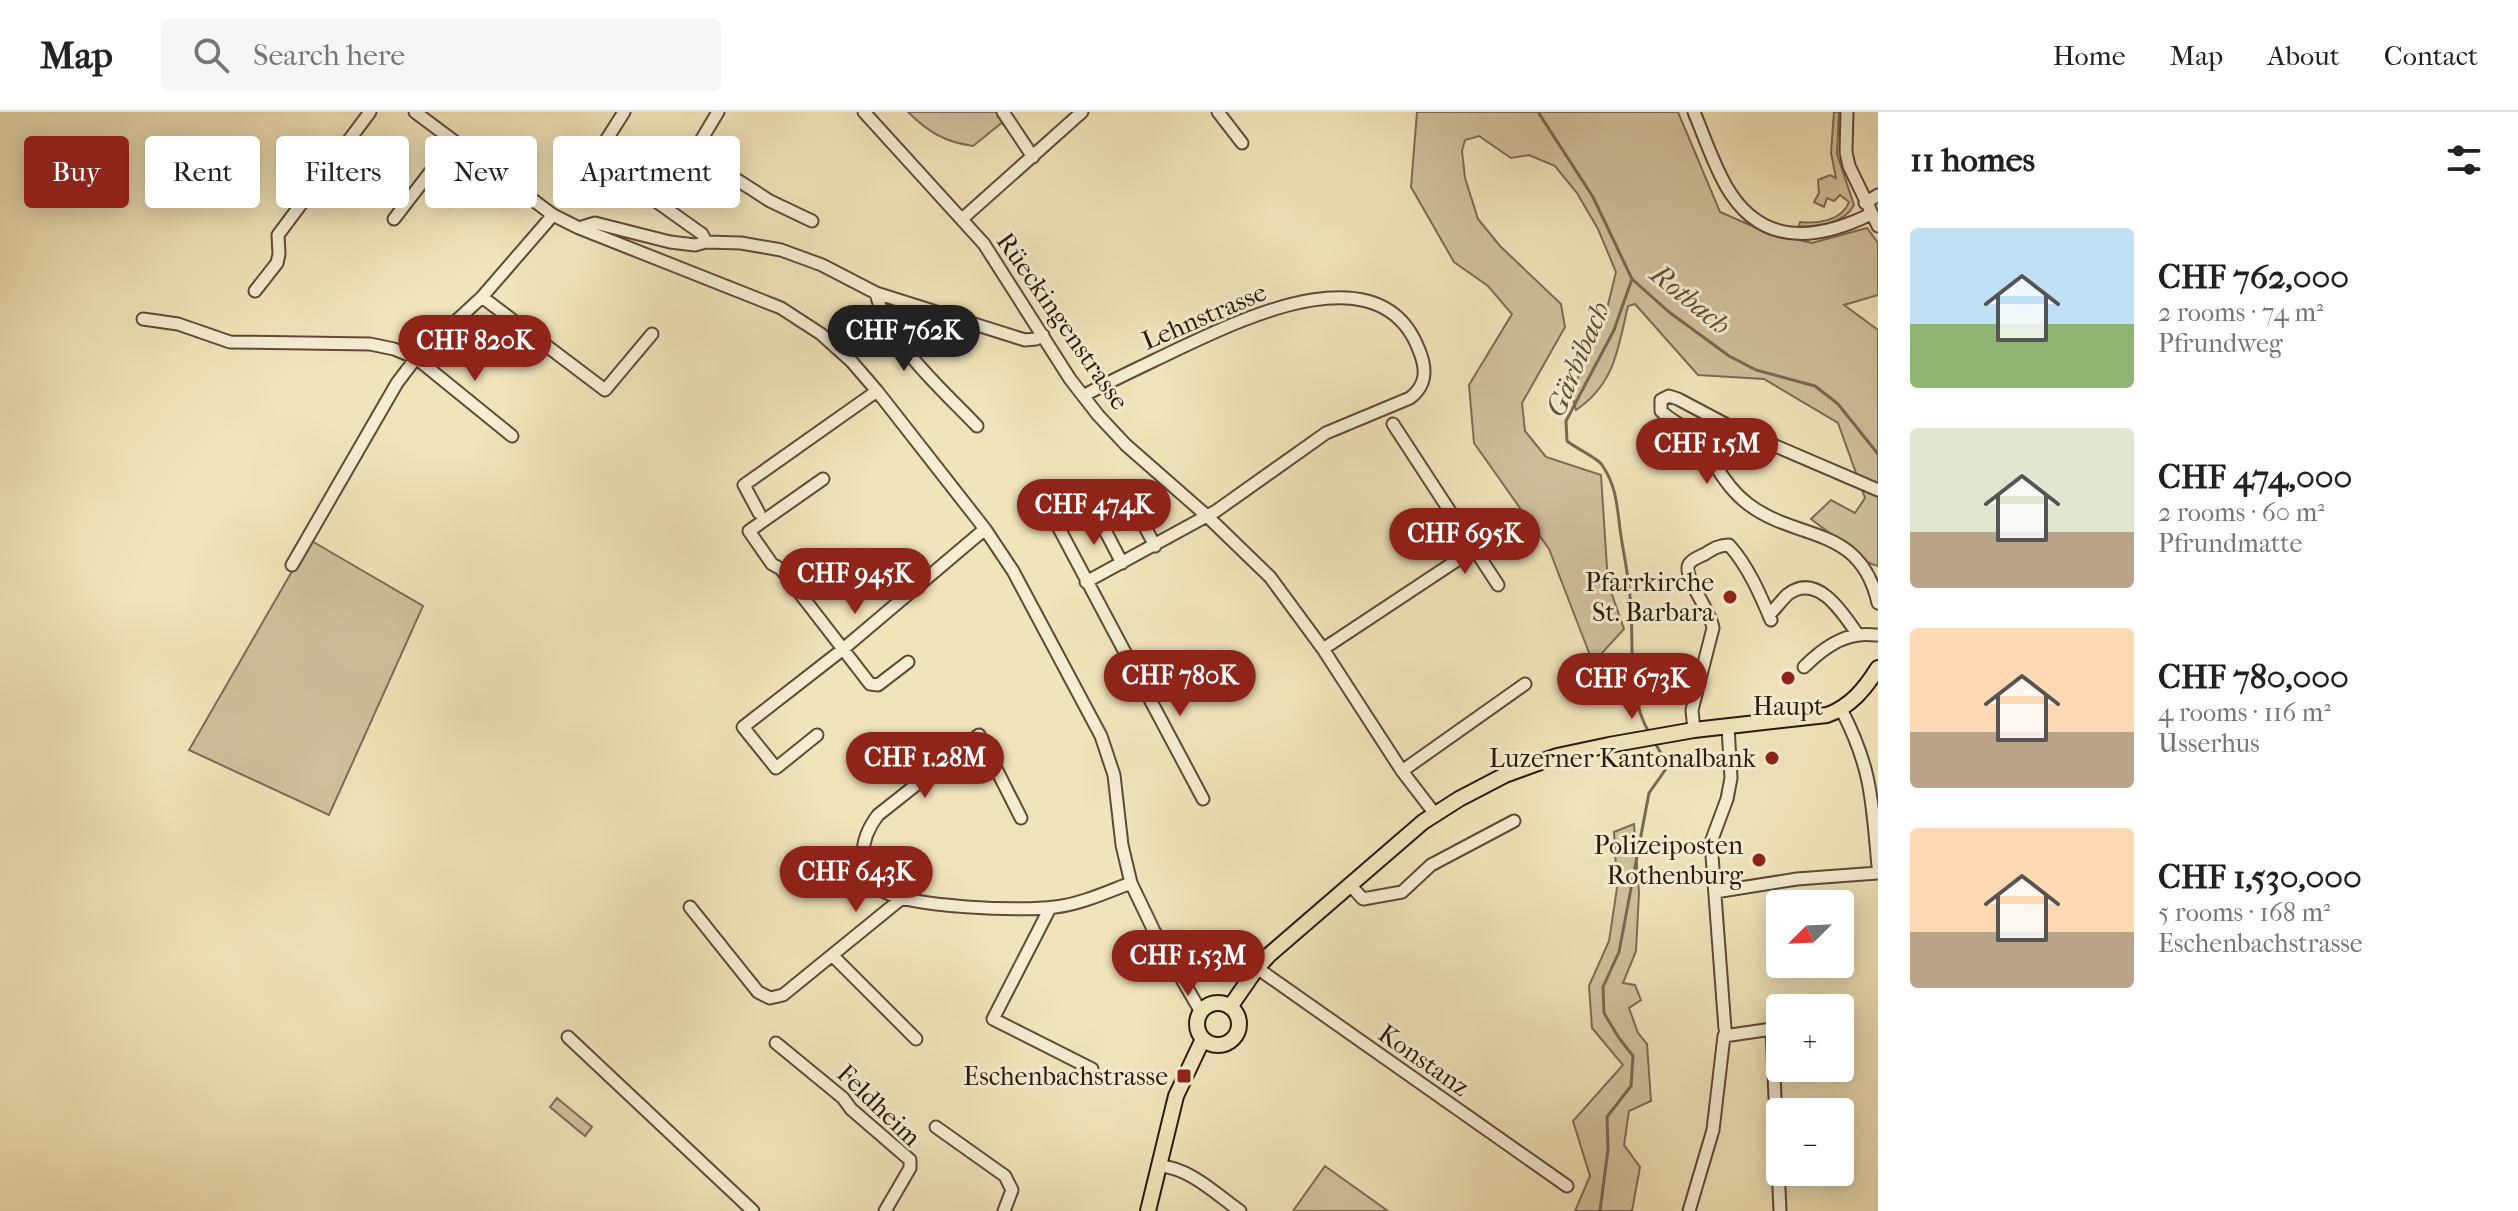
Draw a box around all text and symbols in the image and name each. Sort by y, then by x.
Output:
search box [161,19,721,91]
text: Map [40,33,113,78]
icon: search [189,33,233,77]
text: Search here [253,38,405,73]
text: Home [2053,39,2126,72]
text: Map [2170,39,2223,72]
text: About [2267,39,2340,72]
text: Contact [2384,39,2478,72]
chip: Buy [24,136,129,208]
chip: Rent [145,136,260,208]
chip: Filters [276,136,409,208]
chip: New [425,136,537,208]
chip: Apartment [553,136,740,208]
icon: filters [2442,138,2486,182]
text: 11 homes [1910,140,2035,180]
street label: Rüeckingenstrasse [990,227,1135,416]
water label: Rotbach [1643,256,1737,341]
text: CHF 762,000 [2158,257,2349,297]
icon: home [1974,260,2070,356]
street label: Lehnstrasse [1137,276,1271,357]
water label: Gärbibach [1539,297,1616,421]
text: 2 rooms · 74 m² [2158,297,2323,328]
pin: CHF 762K [821,305,987,373]
pin: CHF 820K [392,315,558,383]
text: CHF 762K [846,315,962,346]
text: CHF 820K [416,325,534,356]
text: Pfrundweg [2158,328,2283,359]
pin: CHF 1.5M [1624,418,1790,486]
text: CHF 1.5M [1654,428,1760,459]
text: CHF 474,000 [2158,457,2352,497]
icon: home [1974,460,2070,556]
pin: CHF 474K [1011,479,1177,547]
text: CHF 474K [1035,489,1153,520]
text: 2 rooms · 60 m² [2158,497,2325,528]
pin: CHF 695K [1382,508,1548,576]
text: CHF 695K [1407,518,1523,549]
text: Pfrundmatte [2158,528,2302,559]
pin: CHF 945K [772,548,938,616]
text: CHF 945K [797,558,913,589]
place label: Pfarrkirche St. Barbara [1585,567,1715,628]
marker: Pfarrkirche St. Barbara [1721,588,1739,606]
pin: CHF 780K [1097,650,1263,718]
pin: CHF 673K [1549,653,1715,721]
text: CHF 780,000 [2158,657,2349,697]
text: CHF 780K [1122,660,1238,691]
icon: home [1974,660,2070,756]
text: CHF 673K [1575,663,1689,694]
marker: Haupt [1779,669,1797,687]
place label: Haupt [1753,691,1824,722]
text: 4 rooms · 116 m² [2158,697,2331,728]
text: Usserhus [2158,728,2260,759]
pin: CHF 1.28M [833,732,1017,800]
text: CHF 1.28M [864,742,986,773]
place label: Luzerner Kantonalbank [1489,743,1757,774]
marker: Luzerner Kantonalbank [1763,749,1781,767]
place label: Polizeiposten Rothenburg [1594,830,1744,891]
pin: CHF 643K [773,846,939,914]
marker: Polizeiposten Rothenburg [1750,851,1768,869]
text: CHF 643K [798,856,914,887]
text: CHF 1,530,000 [2158,857,2362,897]
icon: home [1974,860,2070,956]
north arrow [1766,890,1854,978]
map controls [1766,890,1854,1186]
text: 5 rooms · 168 m² [2158,897,2330,928]
text: Eschenbachstrasse [2158,928,2363,959]
pin: CHF 1.53M [1096,930,1280,998]
text: CHF 1.53M [1130,940,1246,971]
button: + [1766,994,1854,1082]
street label: Konstanz [1372,1018,1475,1103]
street label: Feldheim [830,1058,927,1153]
place label: Eschenbachstrasse [963,1061,1168,1092]
marker: Eschenbachstrasse [1175,1067,1193,1085]
button: − [1766,1098,1854,1186]

